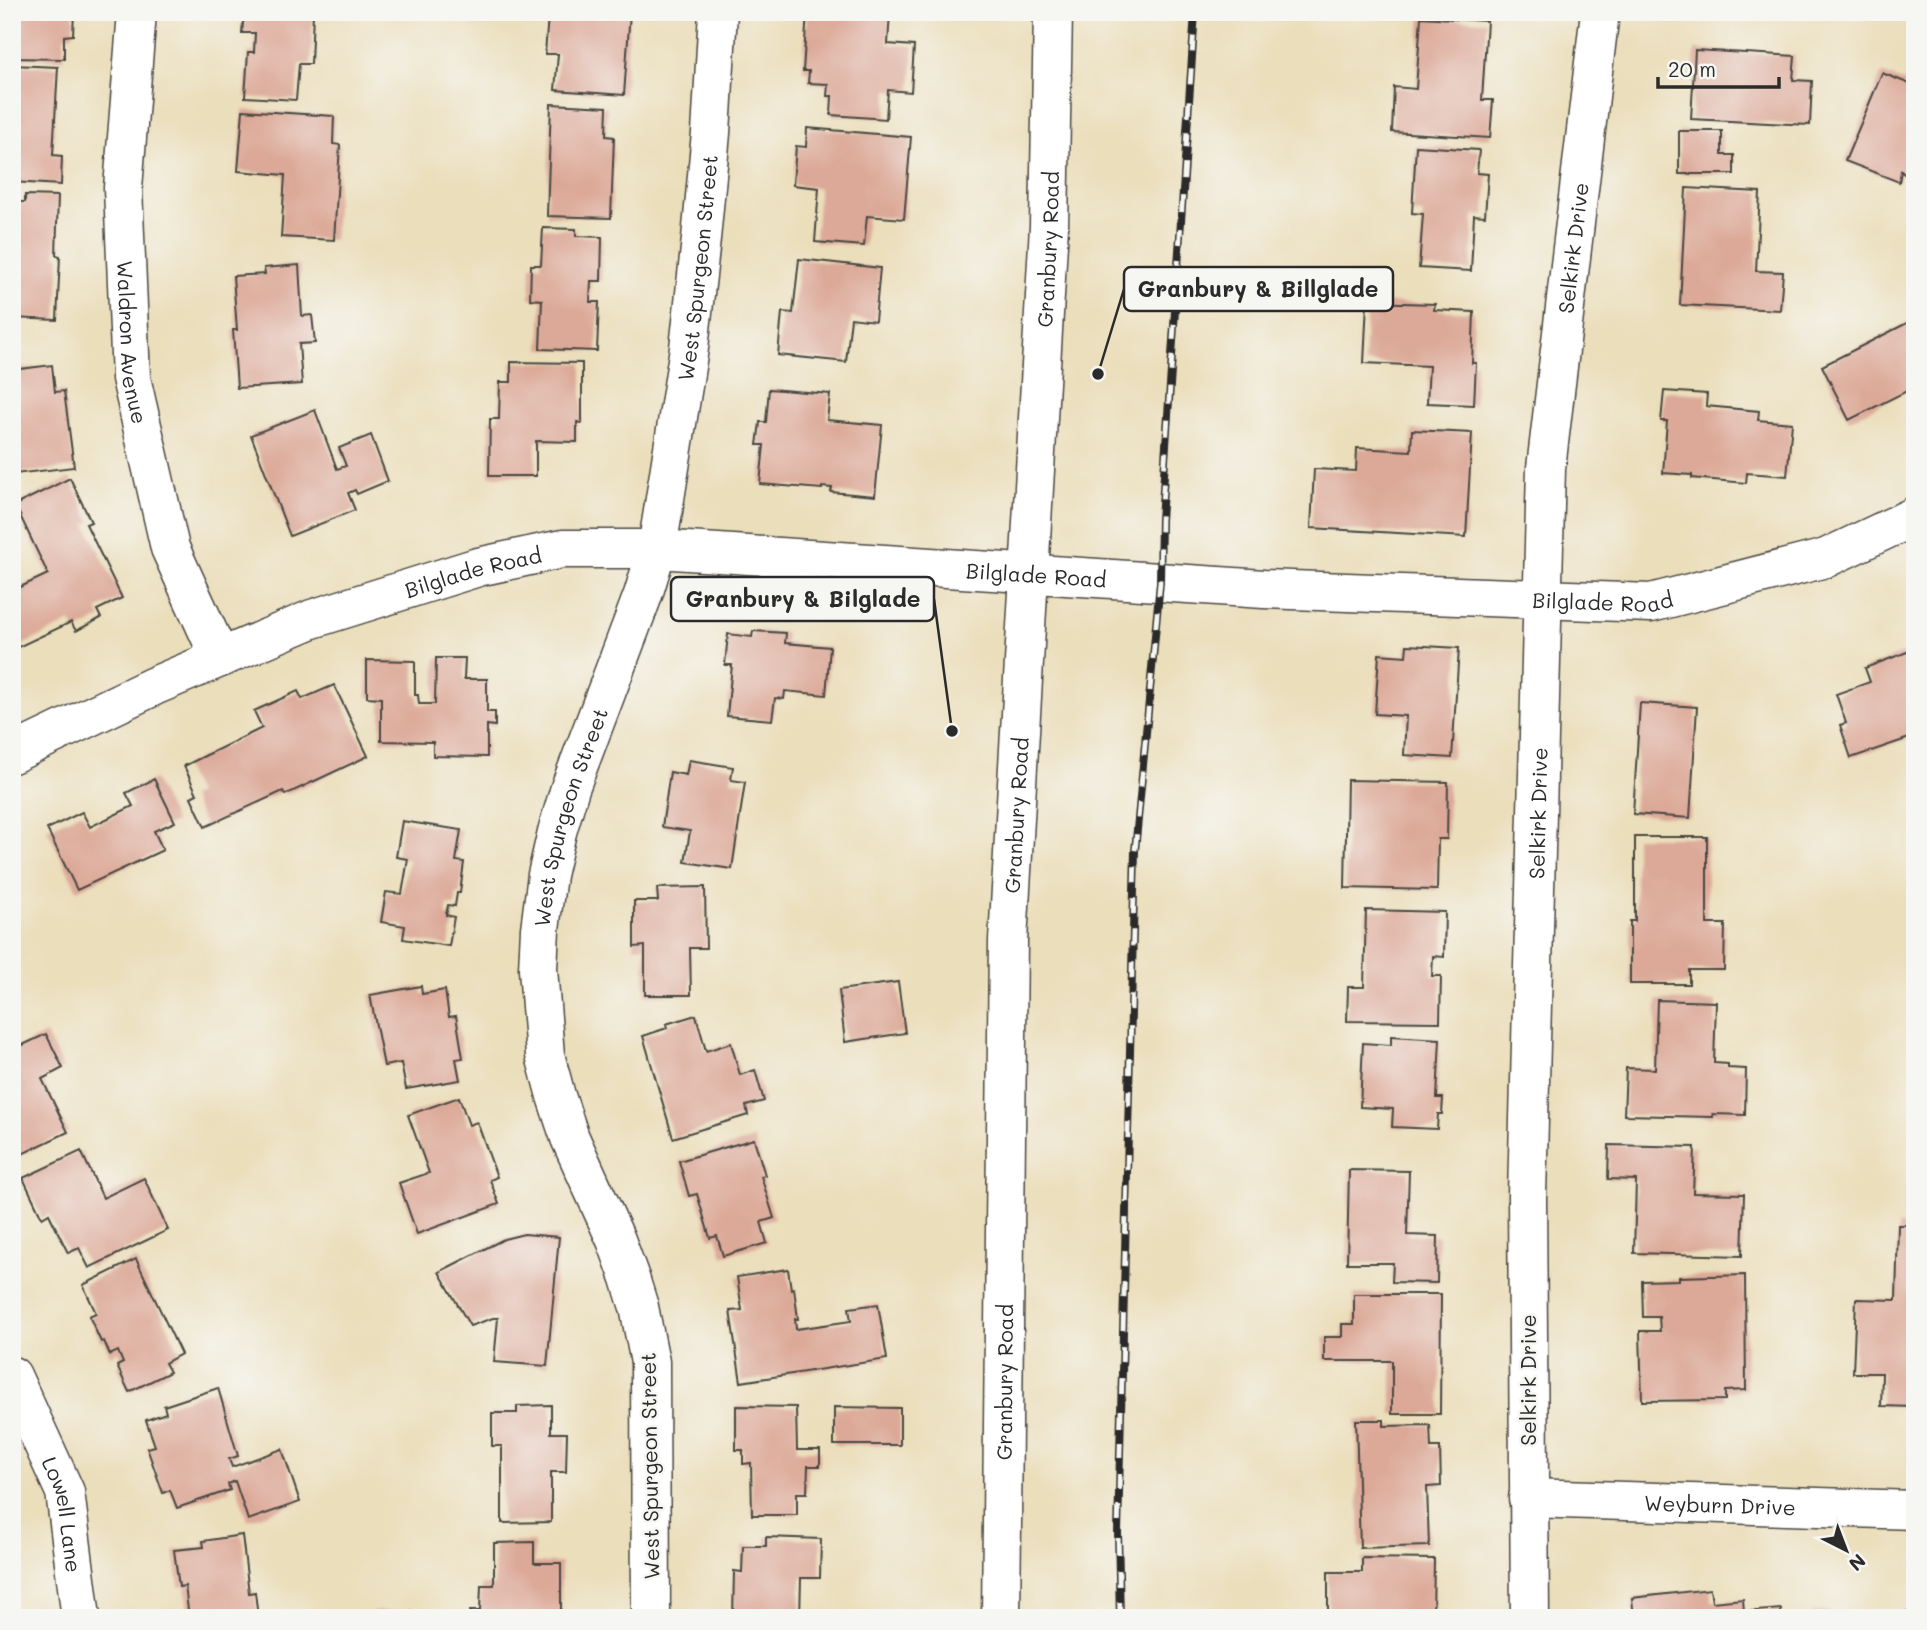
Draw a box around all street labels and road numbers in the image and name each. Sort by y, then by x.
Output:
street label: West Spurgeon Street [670,153,722,383]
street label: Granbury Road [1030,171,1064,328]
street label: Selkirk Drive [1551,181,1593,315]
street label: Waldron Avenue [113,260,155,426]
street label: Bilglade Road [401,540,544,603]
street label: Bilglade Road [965,556,1107,592]
street label: Bilglade Road [1532,584,1676,617]
street label: West Spurgeon Street [527,703,613,928]
street label: Granbury Road [997,736,1033,894]
street label: Selkirk Drive [1522,747,1552,879]
street label: Granbury Road [989,1304,1018,1460]
street label: Selkirk Drive [1514,1314,1541,1446]
street label: West Spurgeon Street [634,1352,664,1580]
street label: Lowell Lane [37,1452,89,1574]
street label: Weyburn Drive [1644,1488,1796,1520]

